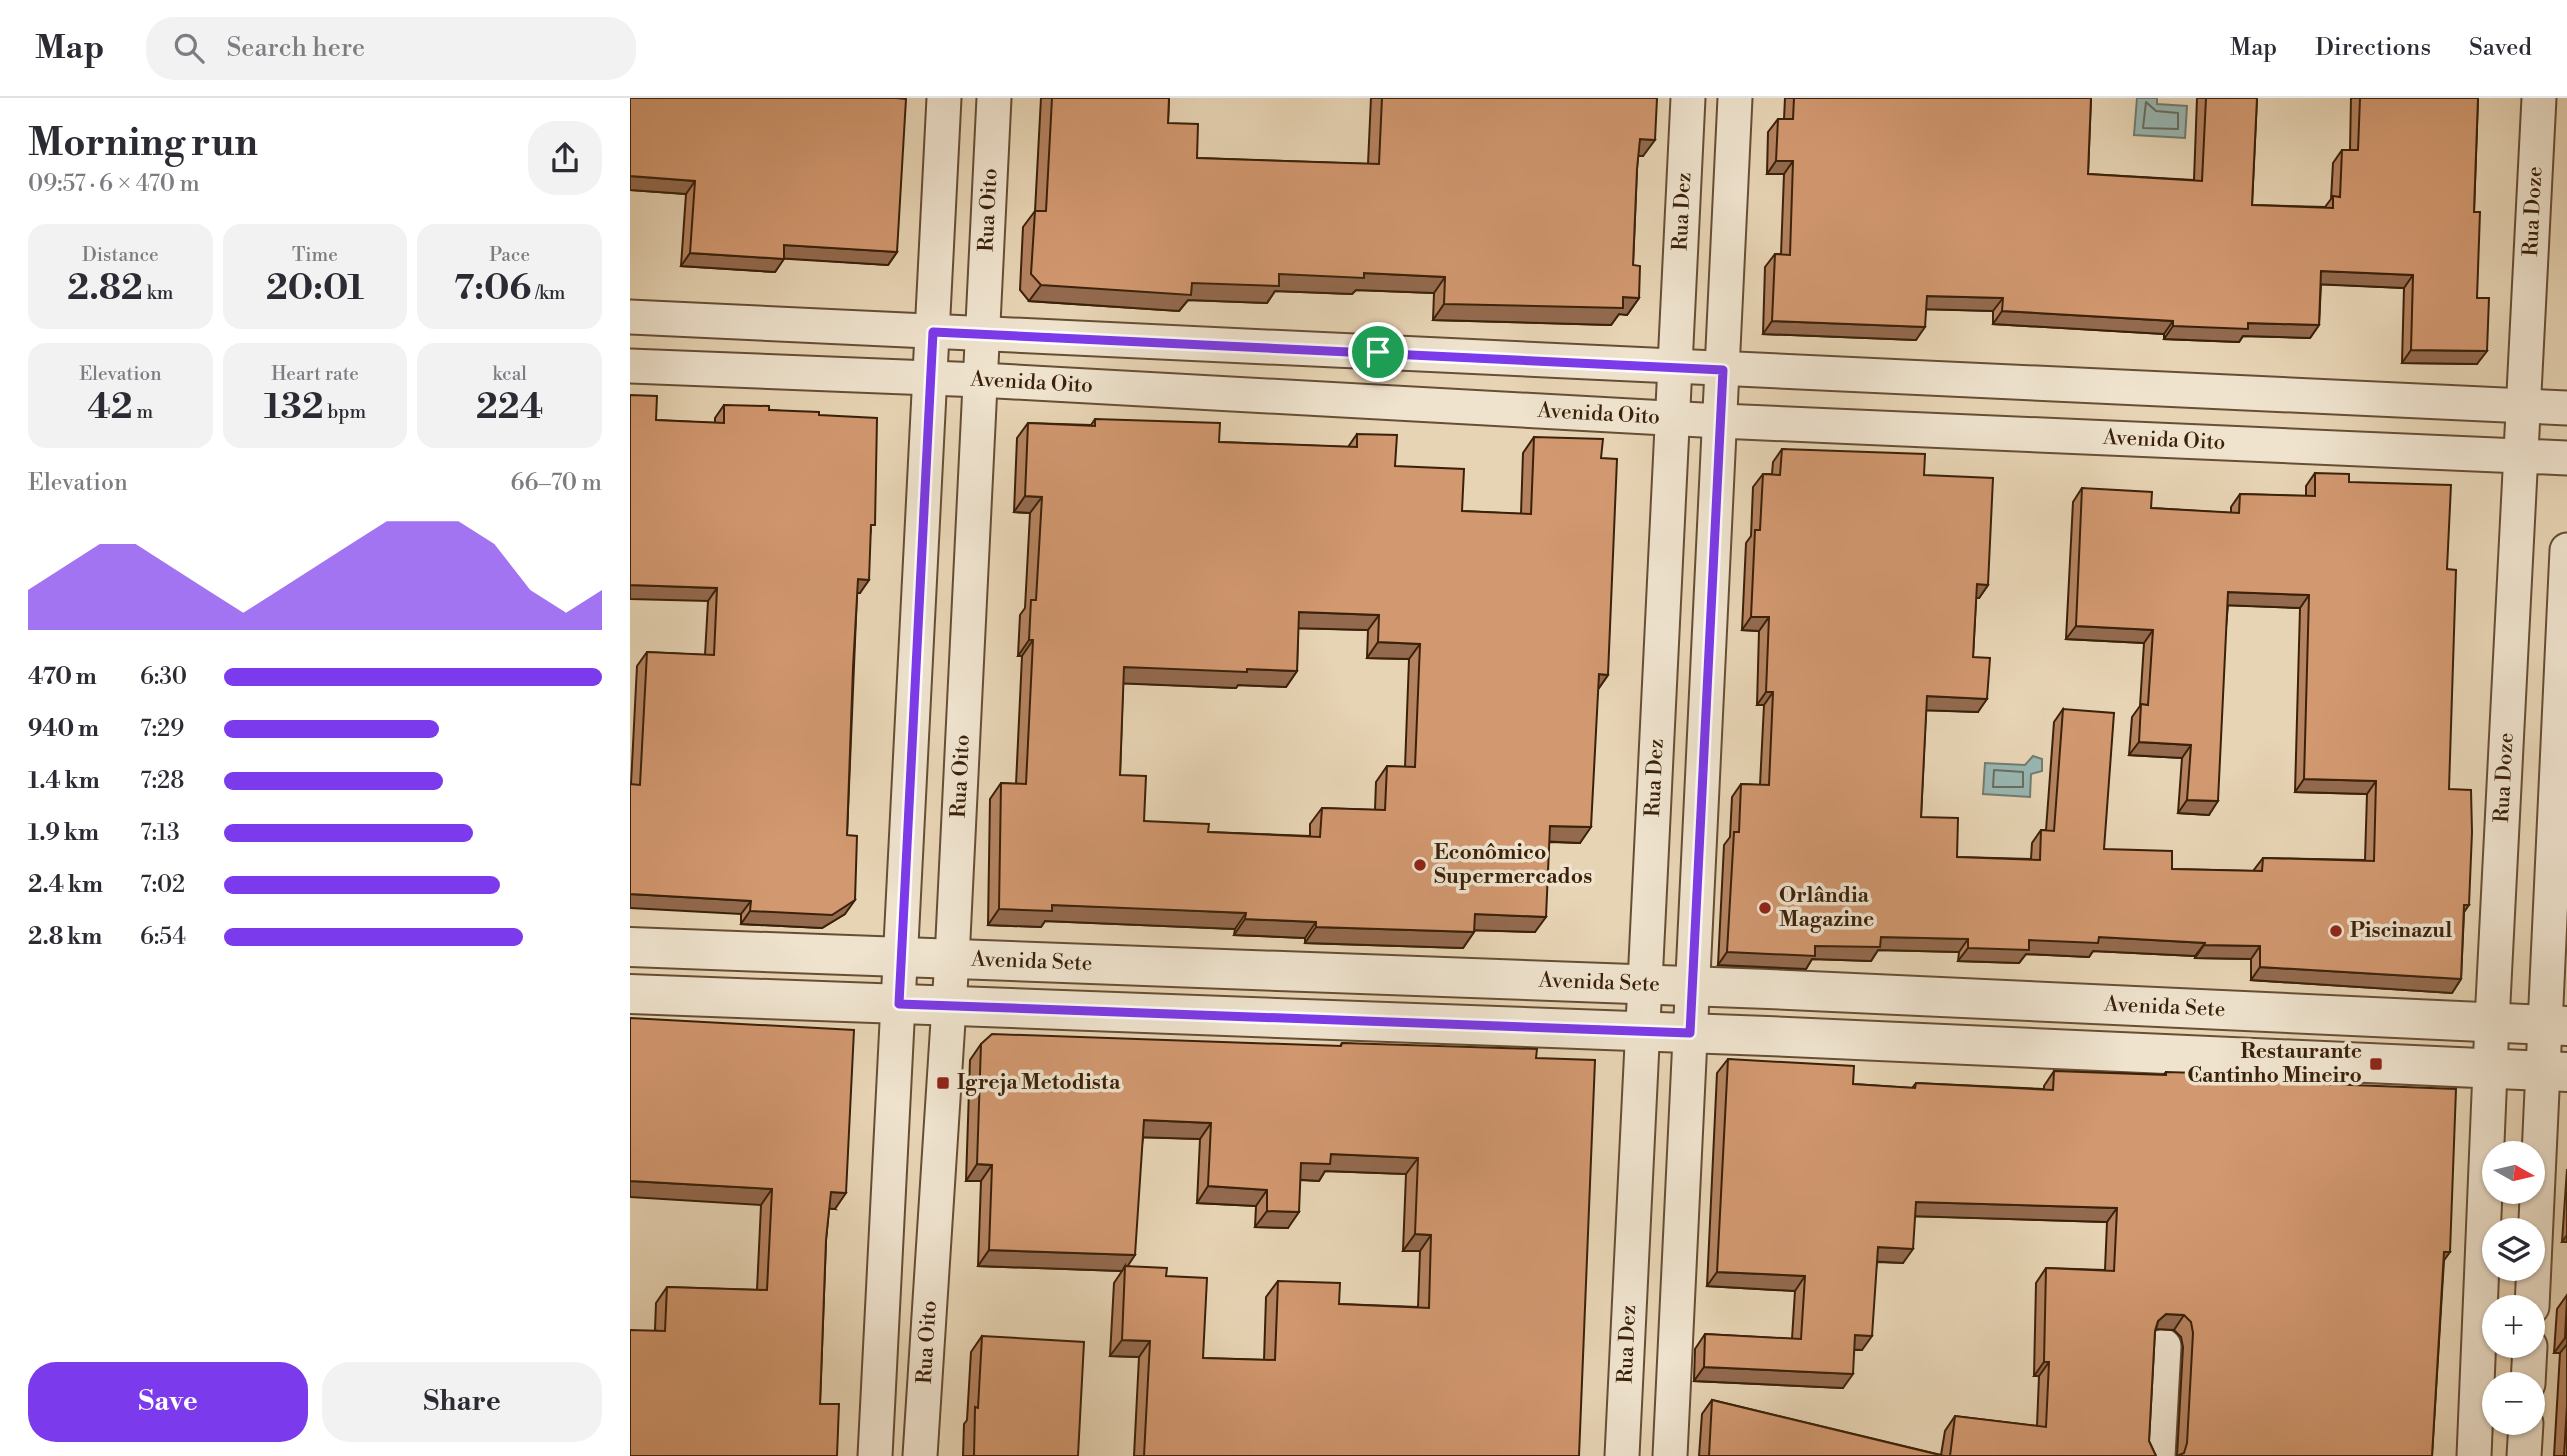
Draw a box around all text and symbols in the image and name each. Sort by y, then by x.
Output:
search box [146,17,636,80]
text: Map [35,28,104,69]
icon: search [170,29,208,67]
text: Search here [226,32,365,64]
text: Map [2230,33,2277,63]
text: Directions [2315,33,2431,63]
text: Saved [2469,33,2532,63]
text: Morning run [28,120,258,167]
button: share [528,121,602,195]
street label: Rua Doze [2518,166,2549,257]
street label: Rua Oito [974,168,1004,252]
text: 09:57 · 6 × 470 m [28,170,200,198]
street label: Rua Dez [1668,172,1697,251]
text: Distance [82,243,159,267]
text: Time [292,243,338,267]
text: Pace [489,243,530,267]
text: 2.82 [67,267,143,310]
text: 20:01 [266,267,364,310]
text: 7:06 [454,267,531,310]
text: km [143,281,173,305]
text: /km [531,281,566,305]
pin [1348,322,1408,382]
icon: arrive [1359,333,1397,371]
text: Elevation [79,362,161,386]
text: Heart rate [271,362,359,386]
text: kcal [492,362,527,386]
street label: Avenida Oito [969,367,1094,399]
text: 42 [87,386,133,429]
text: 132 [264,386,324,429]
text: 224 [476,386,543,429]
street label: Avenida Oito [1536,398,1661,431]
text: m [133,400,153,424]
text: bpm [324,400,366,424]
street label: Avenida Oito [2101,425,2226,456]
text: Elevation [28,469,128,497]
text: 66–70 m [511,469,602,497]
text: 470 m [28,663,97,691]
text: 6:30 [140,663,187,691]
text: 940 m [28,715,99,743]
text: 7:29 [140,715,184,743]
street label: Rua Doze [2489,732,2520,823]
street label: Rua Oito [946,734,976,819]
street label: Rua Dez [1640,738,1670,818]
text: 1.4 km [28,767,100,795]
text: 7:28 [140,767,184,795]
text: 1.9 km [28,819,99,847]
text: 7:13 [140,819,180,847]
place label: Econômico Supermercados [1434,840,1592,890]
marker: Econômico Supermercados [1412,857,1428,873]
text: 2.4 km [28,871,103,899]
text: 7:02 [140,871,185,899]
place label: Orlândia Magazine [1779,883,1874,933]
marker: Orlândia Magazine [1757,900,1773,916]
place label: Piscinazul [2350,918,2452,944]
text: 2.8 km [28,923,102,951]
text: 6:54 [140,923,186,951]
marker: Piscinazul [2328,923,2344,939]
street label: Avenida Sete [970,947,1093,977]
street label: Avenida Sete [1537,968,1660,998]
street label: Avenida Sete [2103,992,2226,1023]
place label: Restaurante Cantinho Mineiro [2187,1039,2362,1089]
marker: Restaurante Cantinho Mineiro [2368,1056,2384,1072]
place label: Igreja Metodista [957,1070,1121,1096]
marker: Igreja Metodista [935,1075,951,1091]
north arrow [2482,1141,2544,1204]
map controls [2482,1141,2545,1435]
button: layers [2482,1218,2545,1281]
button: + [2482,1295,2545,1358]
street label: Rua Oito [912,1300,943,1385]
street label: Rua Dez [1613,1304,1642,1384]
button: Save [28,1362,308,1442]
button: Share [322,1362,602,1442]
button: − [2482,1372,2545,1435]

